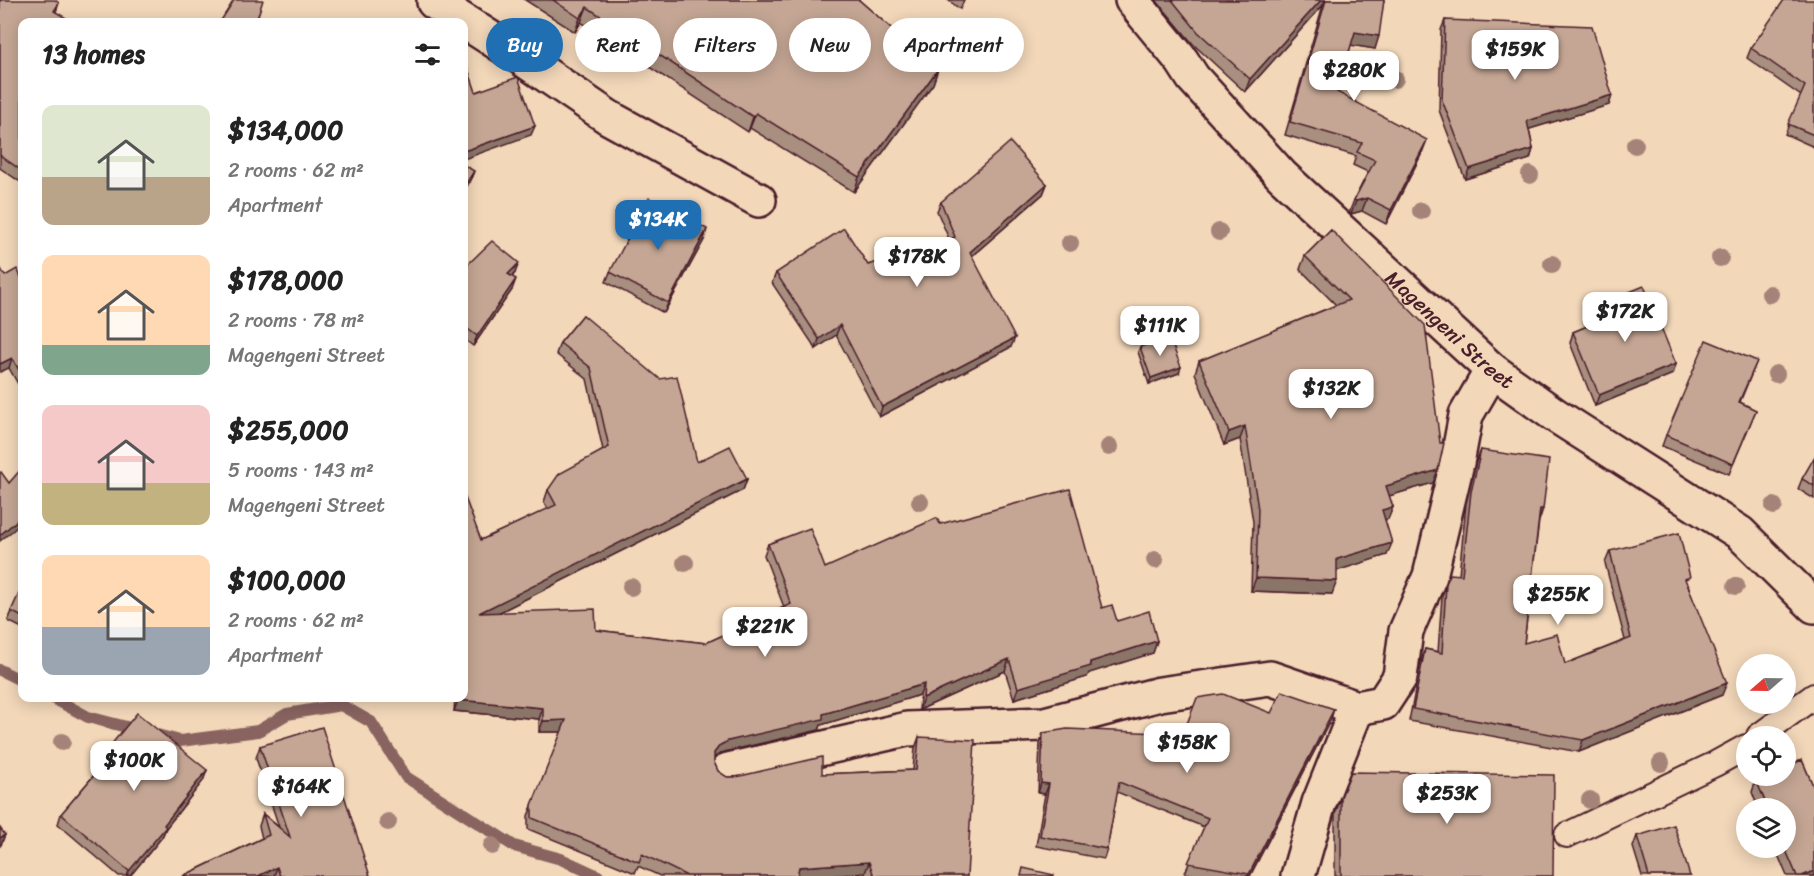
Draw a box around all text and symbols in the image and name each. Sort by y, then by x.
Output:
chip: Buy [486,18,563,72]
chip: Rent [575,18,661,72]
chip: Filters [673,18,777,72]
chip: New [789,18,871,72]
chip: Apartment [883,18,1024,72]
pin: $159K [1473,30,1557,81]
text: 13 homes [42,31,145,77]
text: $159K [1486,32,1544,67]
icon: filters [411,38,444,71]
pin: $280K [1312,51,1396,102]
text: $280K [1323,53,1385,88]
text: $134,000 [228,107,343,153]
icon: home [90,129,162,201]
text: 2 rooms · 62 m² [228,153,364,188]
text: Apartment [228,188,322,223]
pin: $134K [616,200,700,251]
text: $134K [629,202,687,237]
pin: $178K [875,237,959,288]
text: $178K [888,239,946,274]
text: $178,000 [228,257,343,303]
street label: Magengeni Street [1376,260,1523,399]
icon: home [90,279,162,351]
pin: $172K [1583,292,1667,343]
text: $172K [1596,294,1654,329]
text: 2 rooms · 78 m² [228,303,364,338]
pin: $111K [1118,306,1202,357]
text: $111K [1134,308,1186,343]
text: Magengeni Street [228,338,385,373]
pin: $132K [1289,369,1373,420]
text: $132K [1303,371,1359,406]
text: $255,000 [228,407,349,453]
icon: home [90,429,162,501]
text: 5 rooms · 143 m² [228,453,374,488]
text: Magengeni Street [228,488,385,523]
text: $100,000 [228,557,346,603]
pin: $255K [1516,575,1600,626]
text: $255K [1527,577,1589,612]
icon: home [90,579,162,651]
text: 2 rooms · 62 m² [228,603,364,638]
pin: $221K [723,607,807,658]
text: $221K [736,609,794,644]
text: Apartment [228,638,322,673]
north arrow [1736,654,1796,714]
map controls [1736,654,1796,858]
pin: $158K [1145,723,1229,774]
text: $158K [1158,725,1216,760]
button: locate [1736,726,1796,786]
pin: $100K [92,741,176,792]
text: $100K [104,743,164,778]
pin: $164K [259,767,343,818]
text: $164K [272,769,330,804]
pin: $253K [1405,774,1489,825]
text: $253K [1417,776,1477,811]
button: layers [1736,798,1796,858]

